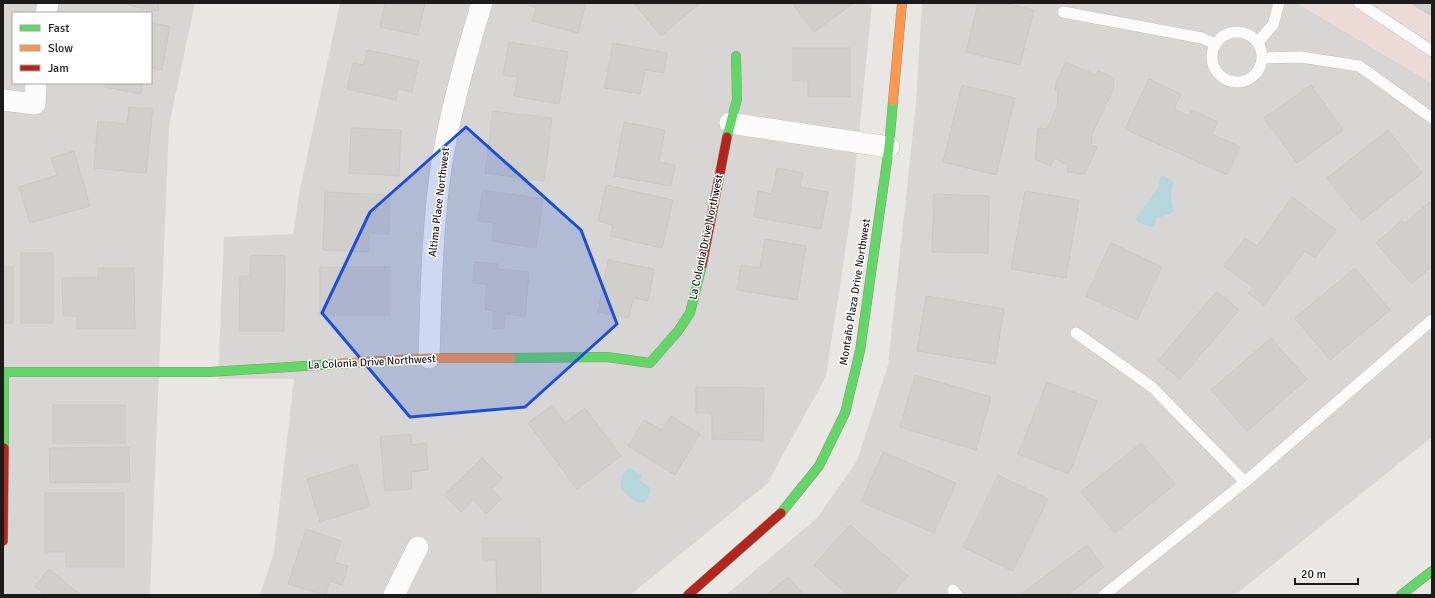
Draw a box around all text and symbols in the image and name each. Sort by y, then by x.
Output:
legend [12,12,152,84]
text: Fast [48,21,69,36]
text: Slow [48,41,73,56]
text: Jam [48,61,69,76]
street label: Altima Place Northwest [426,146,452,258]
street label: La Colonia Drive Northwest [686,173,726,301]
street label: Montaño Plaza Drive Northwest [837,218,873,366]
street label: La Colonia Drive Northwest [308,352,436,372]
scale bar [1295,560,1358,586]
text: 20 m [1301,567,1326,582]

